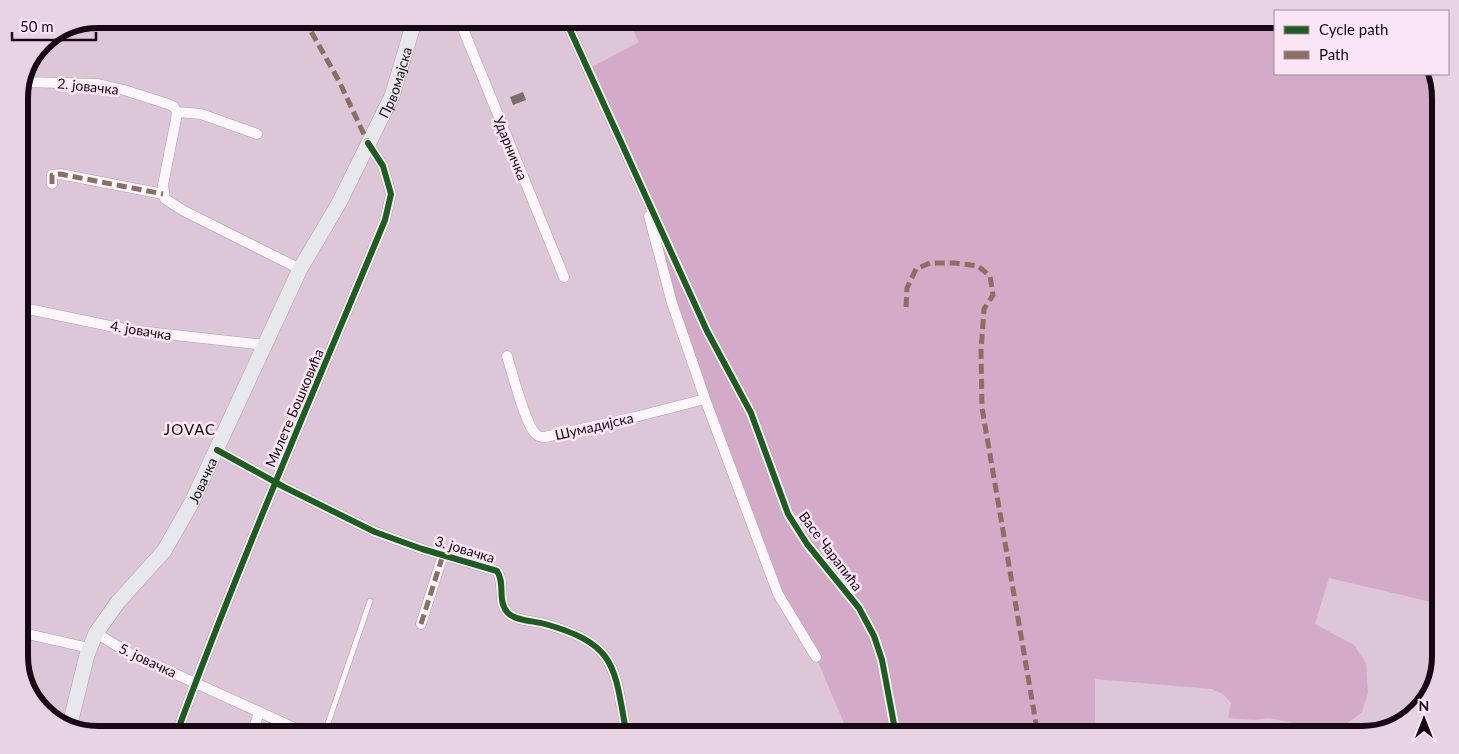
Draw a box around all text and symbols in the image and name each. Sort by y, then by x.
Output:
scale bar [12,10,96,42]
legend [1274,10,1449,75]
text: 50 m [20,17,54,35]
text: Cycle path [1319,20,1388,38]
street label: Првомајска [374,45,415,120]
text: Path [1319,45,1349,63]
street label: 2. јовачка [56,74,120,98]
street label: Ударничка [490,113,532,183]
street label: 4. јовачка [109,317,173,343]
street label: Милете Бошковића [261,346,327,470]
street label: Шумадијска [553,409,635,443]
district label: JOVAC [164,420,216,438]
street label: Јовачка [184,454,220,506]
street label: Васе Чарапића [796,508,866,594]
street label: 3. јовачка [433,532,497,566]
street label: 5. јовачка [116,639,180,681]
north arrow [1399,694,1449,744]
text: N [1419,697,1429,714]

